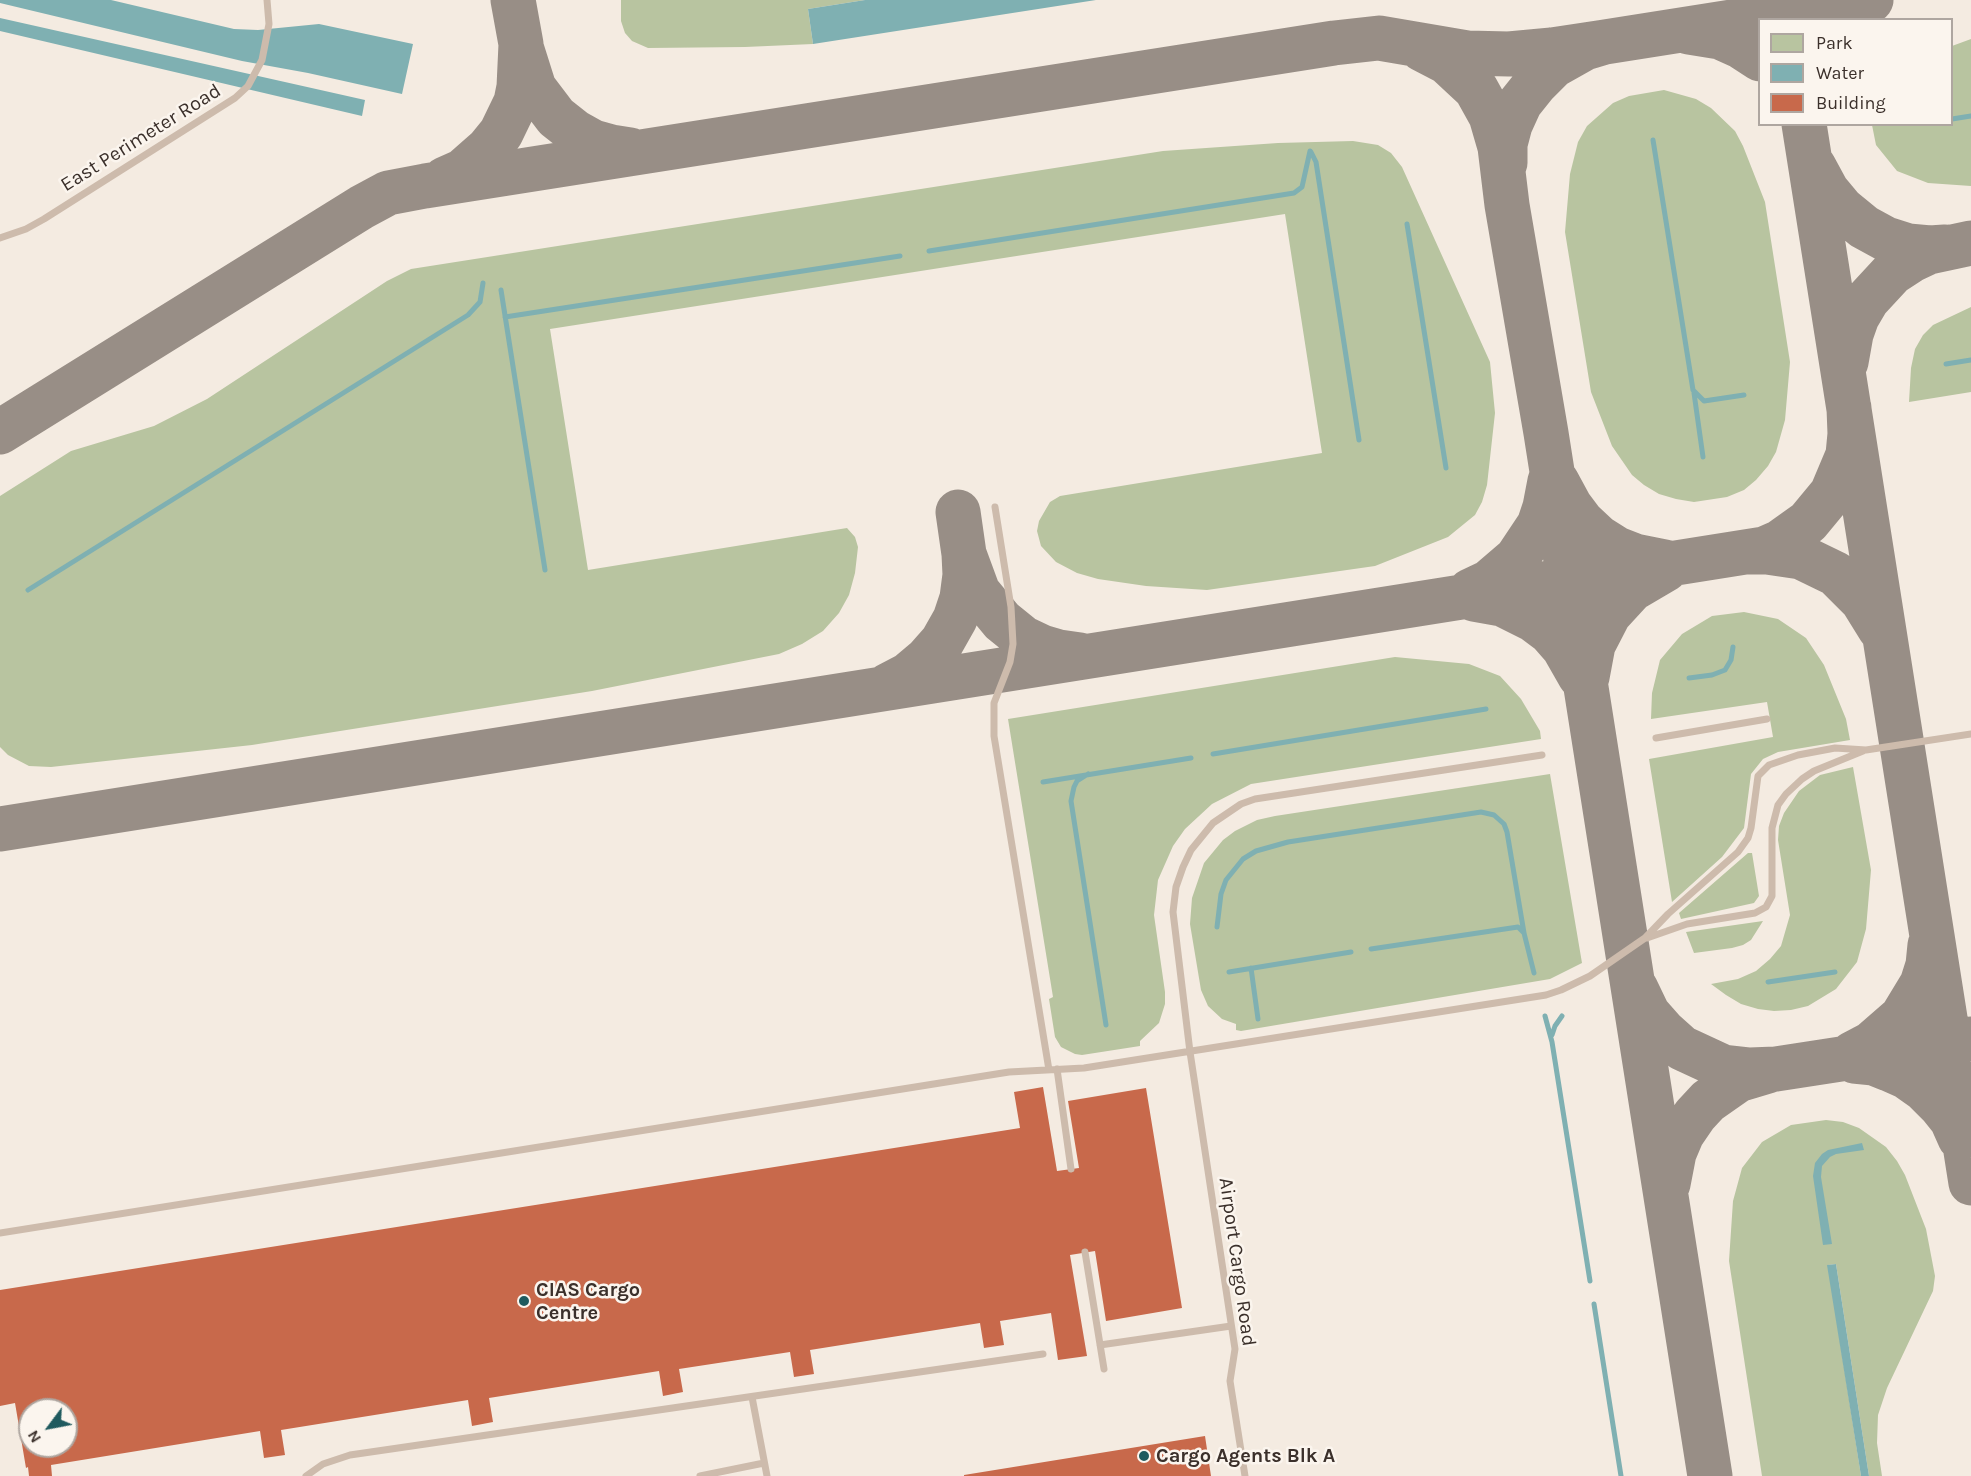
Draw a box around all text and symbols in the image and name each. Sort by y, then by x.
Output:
legend [1758,18,1953,126]
text: Park [1816,32,1853,54]
text: Water [1816,62,1864,84]
street label: East Perimeter Road [56,79,226,197]
text: Building [1816,92,1886,114]
street label: Airport Cargo Road [1213,1176,1261,1348]
place label: CIAS Cargo Centre [536,1278,640,1325]
marker: CIAS Cargo Centre [517,1294,531,1308]
north arrow [18,1398,78,1458]
text: N [23,1427,45,1447]
place label: Cargo Agents Blk A [1156,1444,1335,1468]
marker: Cargo Agents Blk A [1137,1449,1151,1463]

